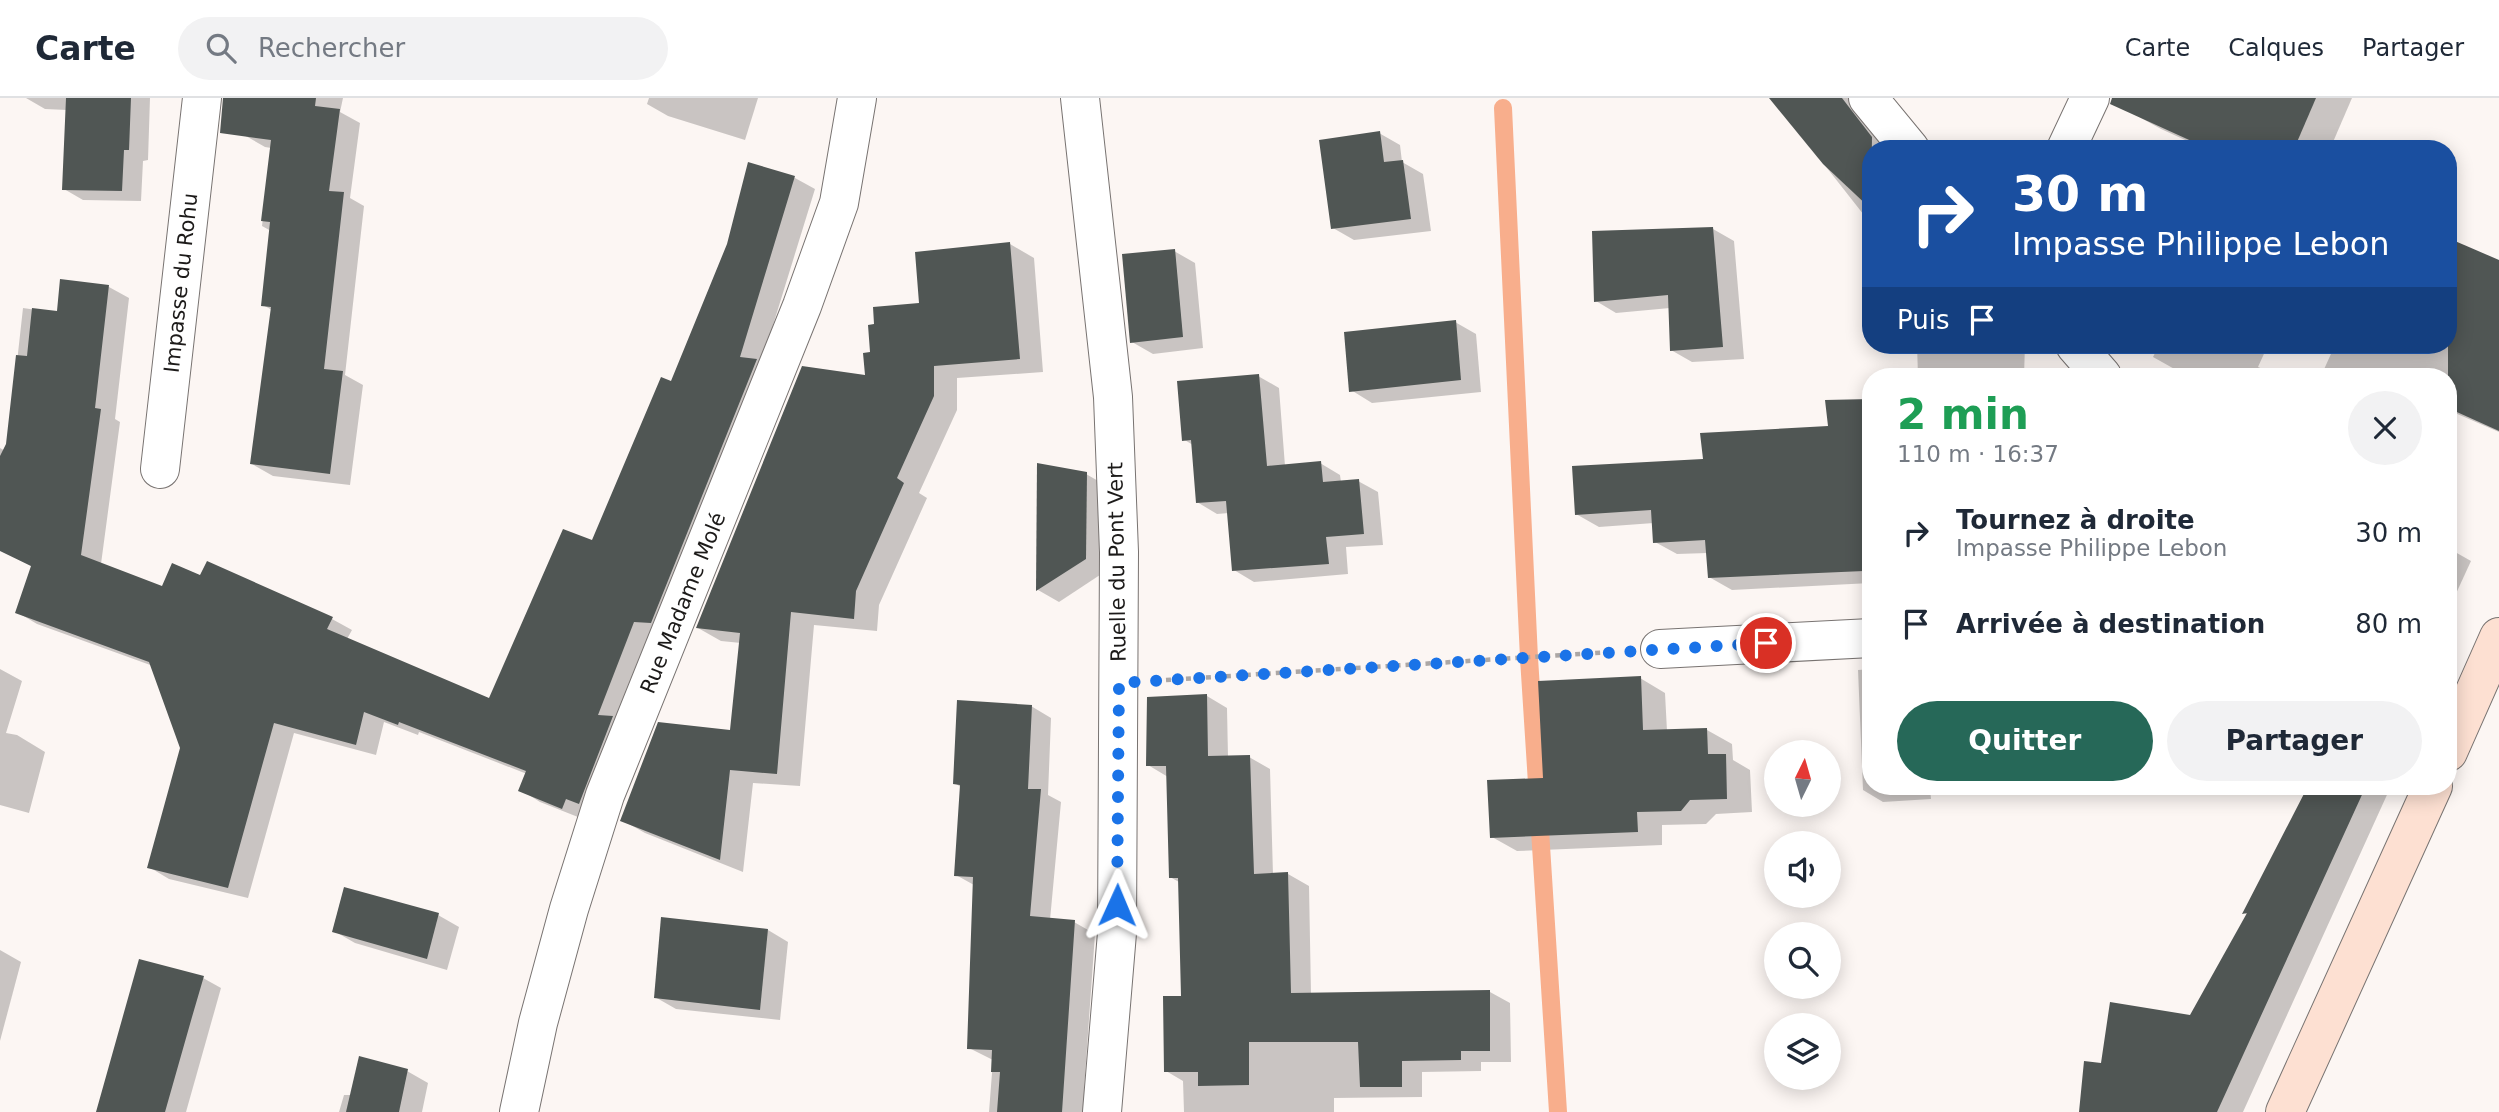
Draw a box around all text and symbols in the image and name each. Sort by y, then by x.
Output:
search box [178,17,668,80]
text: Carte [35,29,136,68]
icon: search [202,29,240,67]
text: Rechercher [258,33,405,63]
text: Carte [2125,34,2190,62]
text: Calques [2228,34,2324,62]
text: Partager [2362,34,2464,62]
text: 30 m [2012,166,2148,223]
icon: right [1897,168,1988,259]
street label: Impasse du Rohu [160,192,202,374]
text: Impasse Philippe Lebon [2012,225,2390,263]
icon: arrive [1963,301,2001,339]
text: Puis [1897,305,1949,335]
text: 2 min [1897,390,2029,439]
button: close [2348,391,2422,465]
text: 110 m · 16:37 [1897,441,2059,467]
street label: Ruelle du Pont Vert [1103,462,1131,662]
text: Tournez à droite [1956,505,2195,535]
street label: Rue Madame Molé [636,509,730,697]
icon: right [1897,514,1935,552]
text: 30 m [2355,518,2422,548]
text: Impasse Philippe Lebon [1956,535,2227,561]
icon: arrive [1897,605,1935,643]
text: Arrivée à destination [1956,609,2265,639]
text: 80 m [2355,609,2422,639]
pin [1736,613,1796,673]
icon: arrive [1747,624,1785,662]
button: Quitter [1897,701,2153,781]
button: Partager [2167,701,2422,781]
north arrow [1764,740,1841,817]
map controls [1764,740,1841,1090]
button: sound [1764,831,1841,908]
position arrow [1080,868,1154,942]
button: search [1764,922,1841,999]
button: layers [1764,1013,1841,1090]

